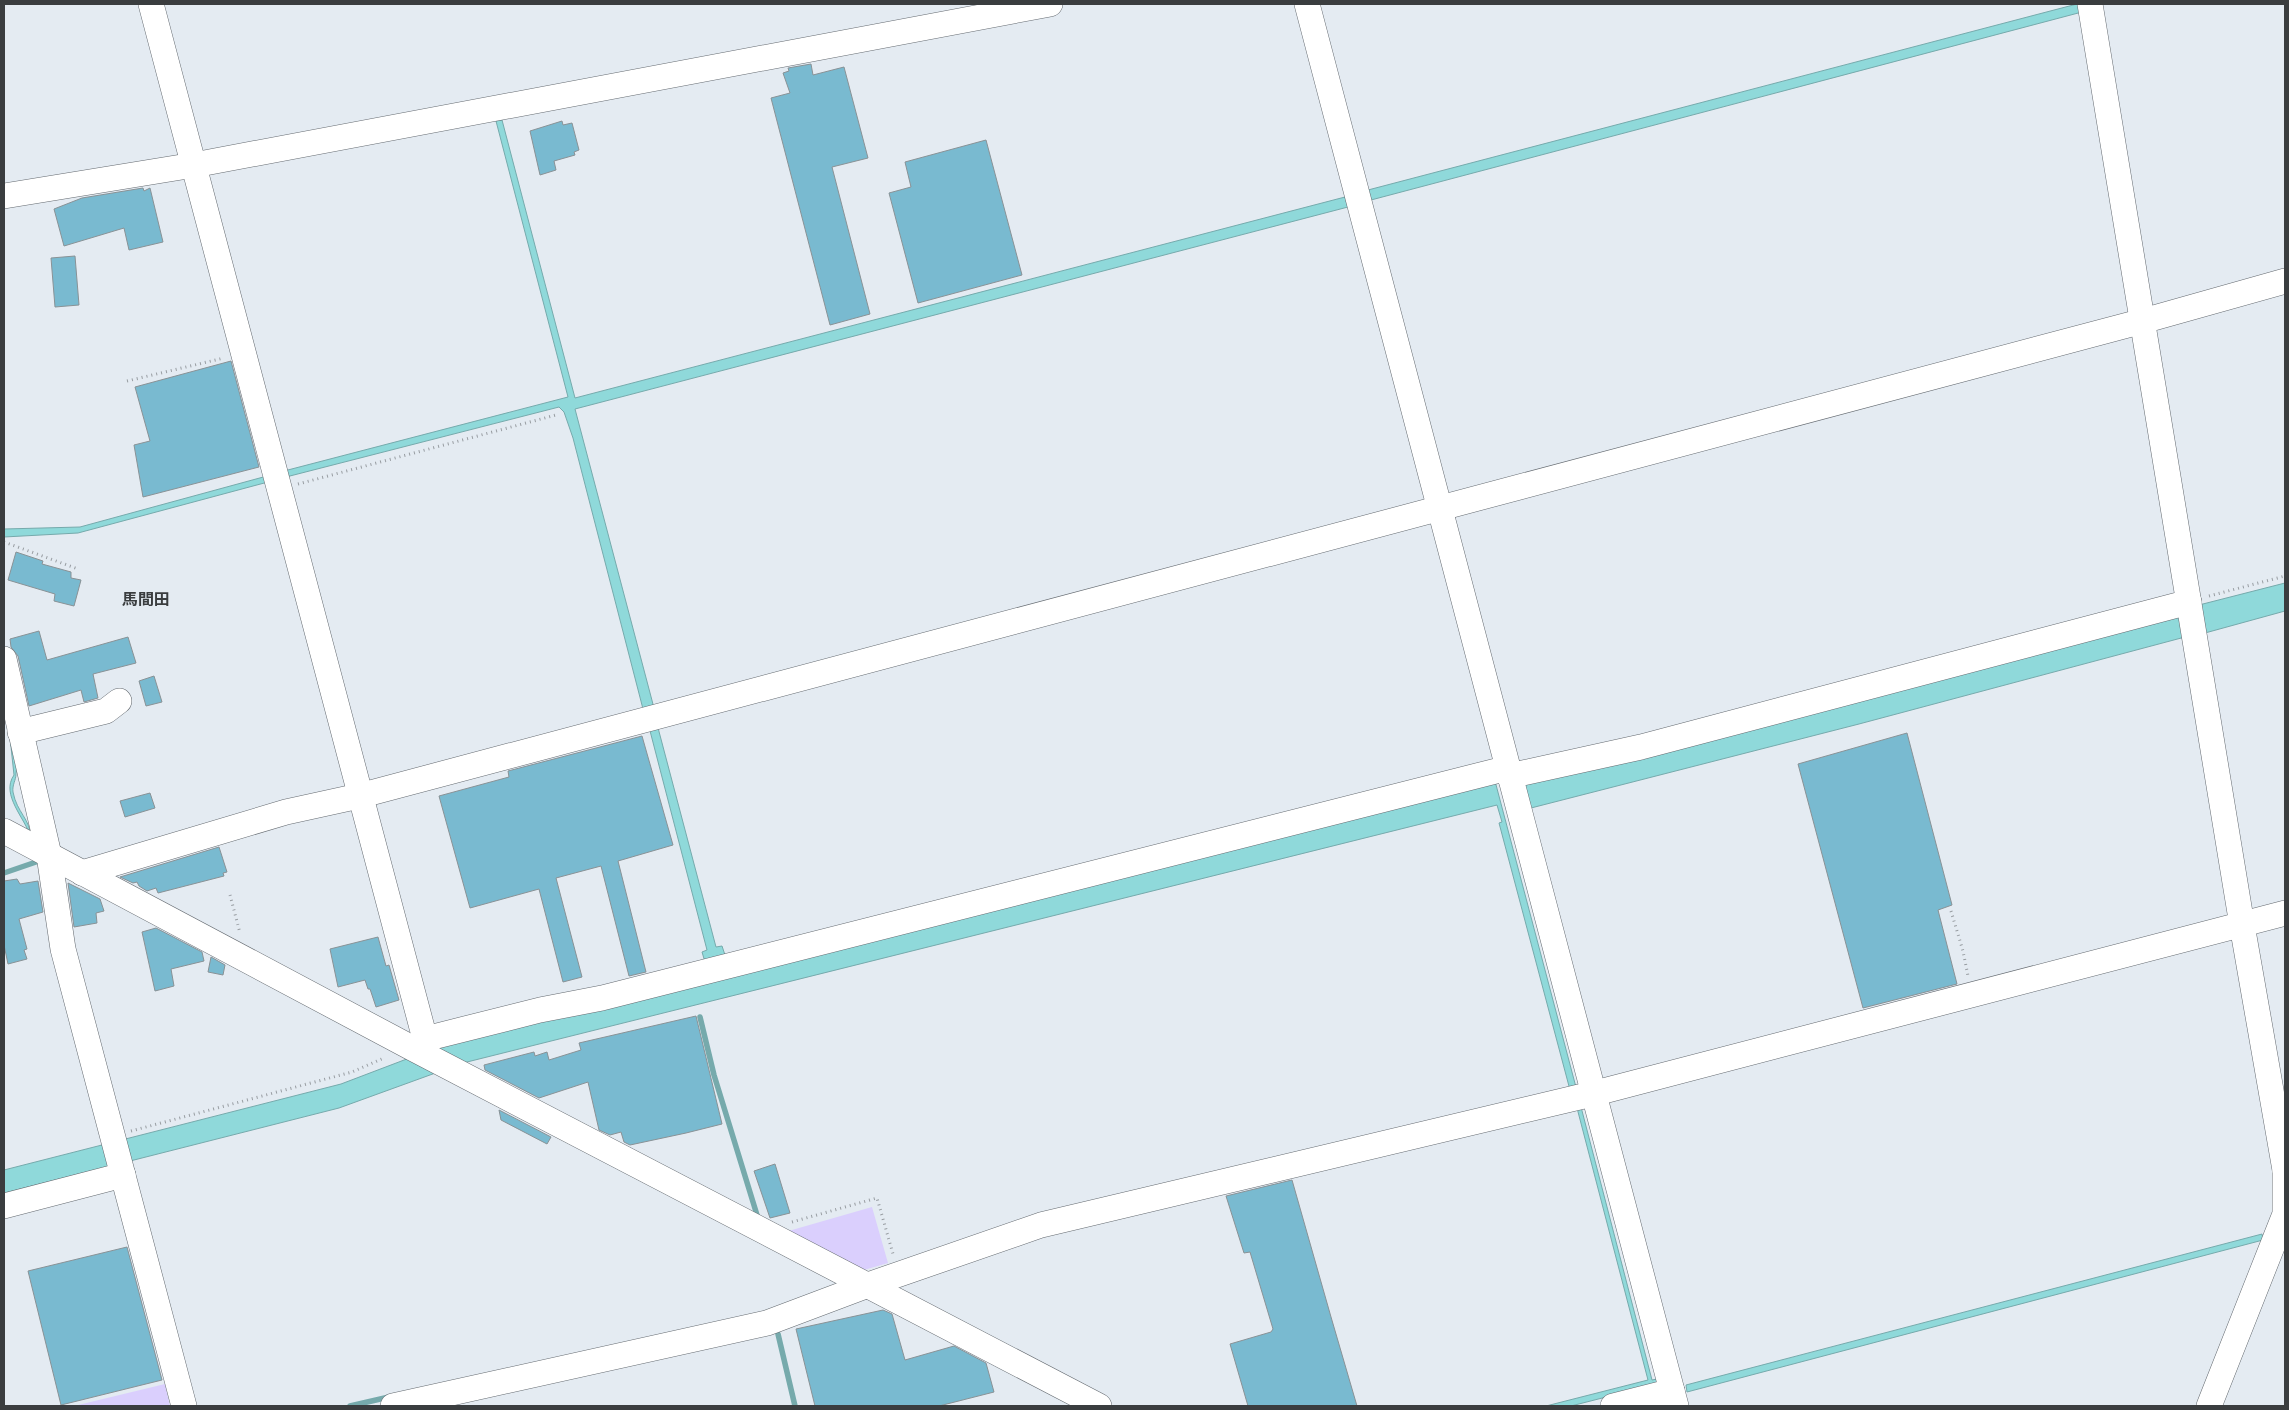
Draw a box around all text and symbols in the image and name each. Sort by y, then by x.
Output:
district label: 馬間田 [122,589,170,608]

